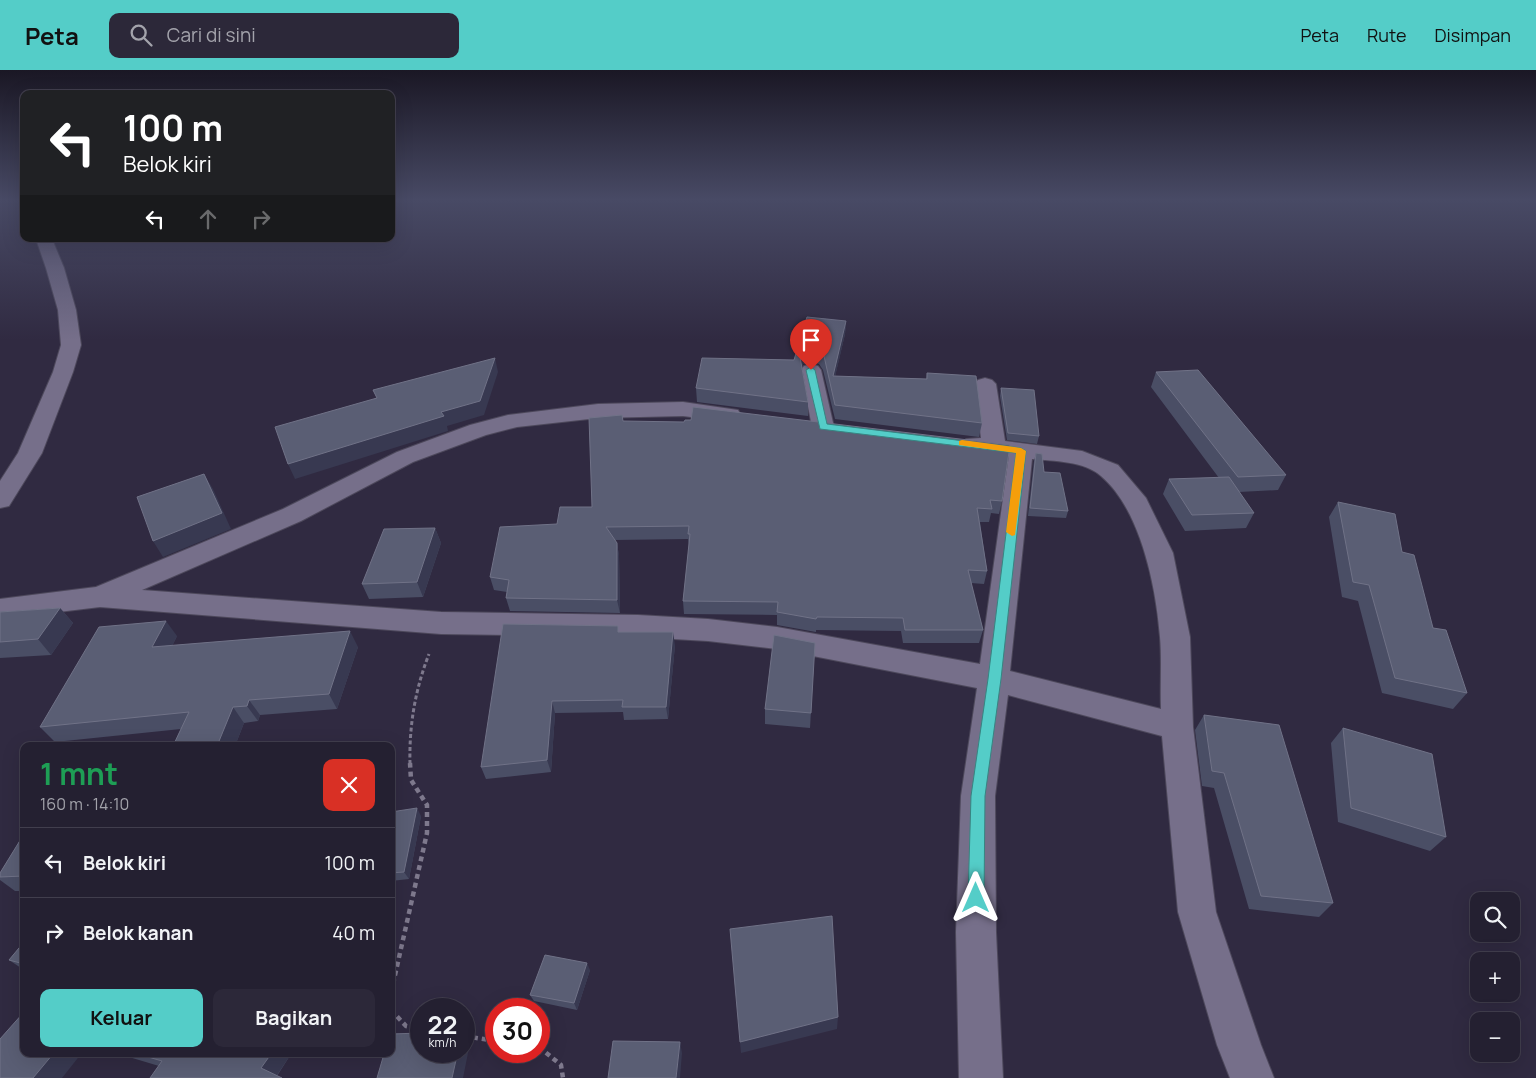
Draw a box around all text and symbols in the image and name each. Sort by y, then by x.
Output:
search box [109,13,459,58]
text: Peta [25,19,79,52]
icon: search [127,21,155,49]
text: Cari di sini [167,22,256,48]
text: Peta [1300,23,1339,47]
text: Rute [1367,23,1406,47]
text: Disimpan [1434,23,1511,47]
text: 100 m [123,104,223,152]
icon: left [40,110,105,175]
text: Belok kiri [123,149,212,179]
icon: left [141,205,169,233]
icon: ahead [194,205,222,233]
icon: right [247,205,275,233]
pin [790,319,832,370]
icon: arrive [797,326,825,354]
text: 1 mnt [40,753,118,794]
button: close [323,759,375,811]
text: 160 m · 14:10 [40,793,129,815]
icon: left [40,849,68,877]
text: Belok kiri [83,850,166,876]
text: 100 m [324,850,375,876]
position arrow [949,871,1001,923]
map controls [1470,892,1520,1062]
button: search [1470,892,1520,942]
icon: right [40,919,68,947]
text: Belok kanan [83,920,193,946]
text: 40 m [332,920,375,946]
button: + [1470,952,1520,1002]
button: Keluar [40,989,203,1047]
button: Bagikan [213,989,375,1047]
speed limit sign: 30 [485,998,550,1063]
text: 22 [428,1007,457,1042]
button: − [1470,1012,1520,1062]
text: km/h [429,1034,456,1051]

